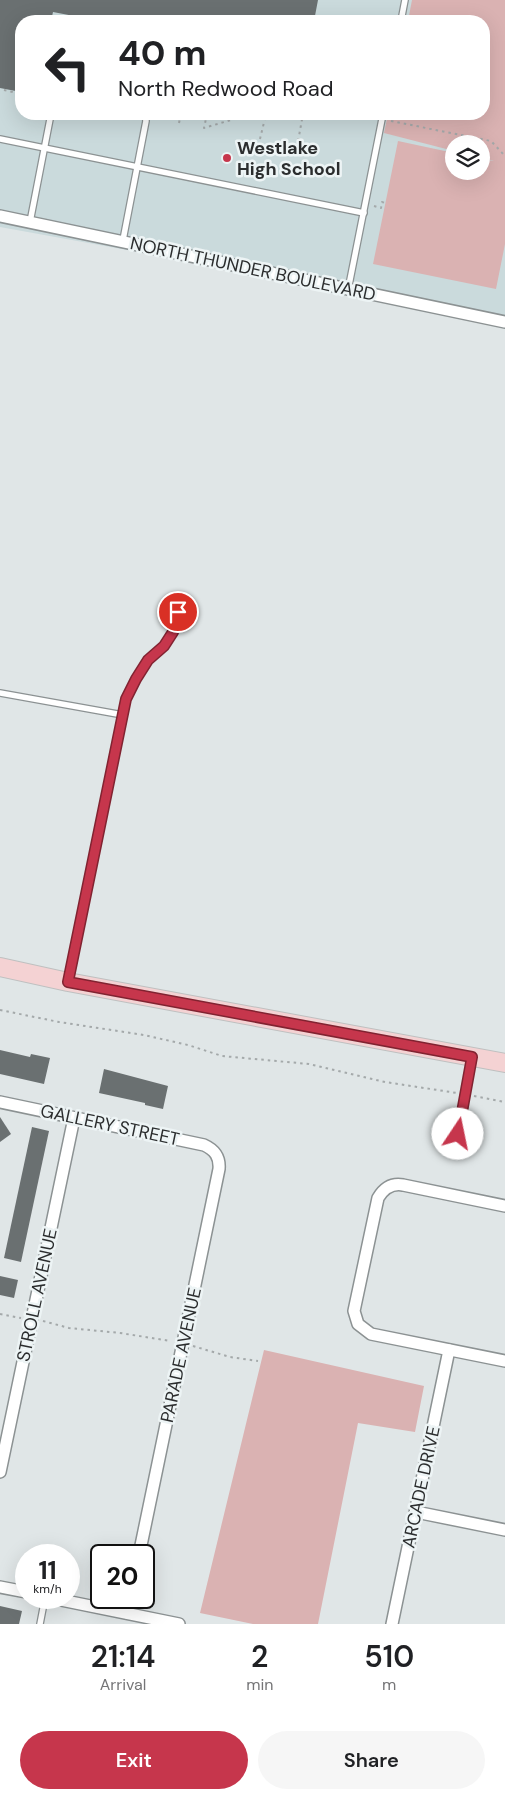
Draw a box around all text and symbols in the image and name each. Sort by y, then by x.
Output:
text: 40 m [118,30,207,76]
icon: left [35,35,100,100]
text: North Redwood Road [118,74,334,103]
map controls [445,135,490,180]
button: layers [445,135,490,180]
place label: Westlake High School [237,136,341,181]
marker: Westlake High School [221,152,233,164]
street label: NORTH THUNDER BOULEVARD [128,231,378,307]
pin [157,591,199,633]
icon: arrive [164,598,192,626]
street label: GALLERY STREET [38,1099,182,1151]
position arrow [431,1107,483,1159]
street label: STROLL AVENUE [11,1226,63,1364]
street label: PARADE AVENUE [155,1285,207,1425]
street label: ARCADE DRIVE [396,1424,446,1550]
speed limit sign: 20 [90,1544,155,1609]
text: 11 [38,1554,57,1587]
text: km/h [33,1581,62,1597]
text: 21:14 [91,1637,155,1676]
text: 2 [251,1637,268,1676]
text: 510 [364,1637,414,1676]
text: Arrival [100,1674,146,1695]
text: min [246,1674,273,1695]
text: m [382,1674,396,1695]
button: Exit [20,1731,248,1789]
button: Share [258,1731,485,1789]

